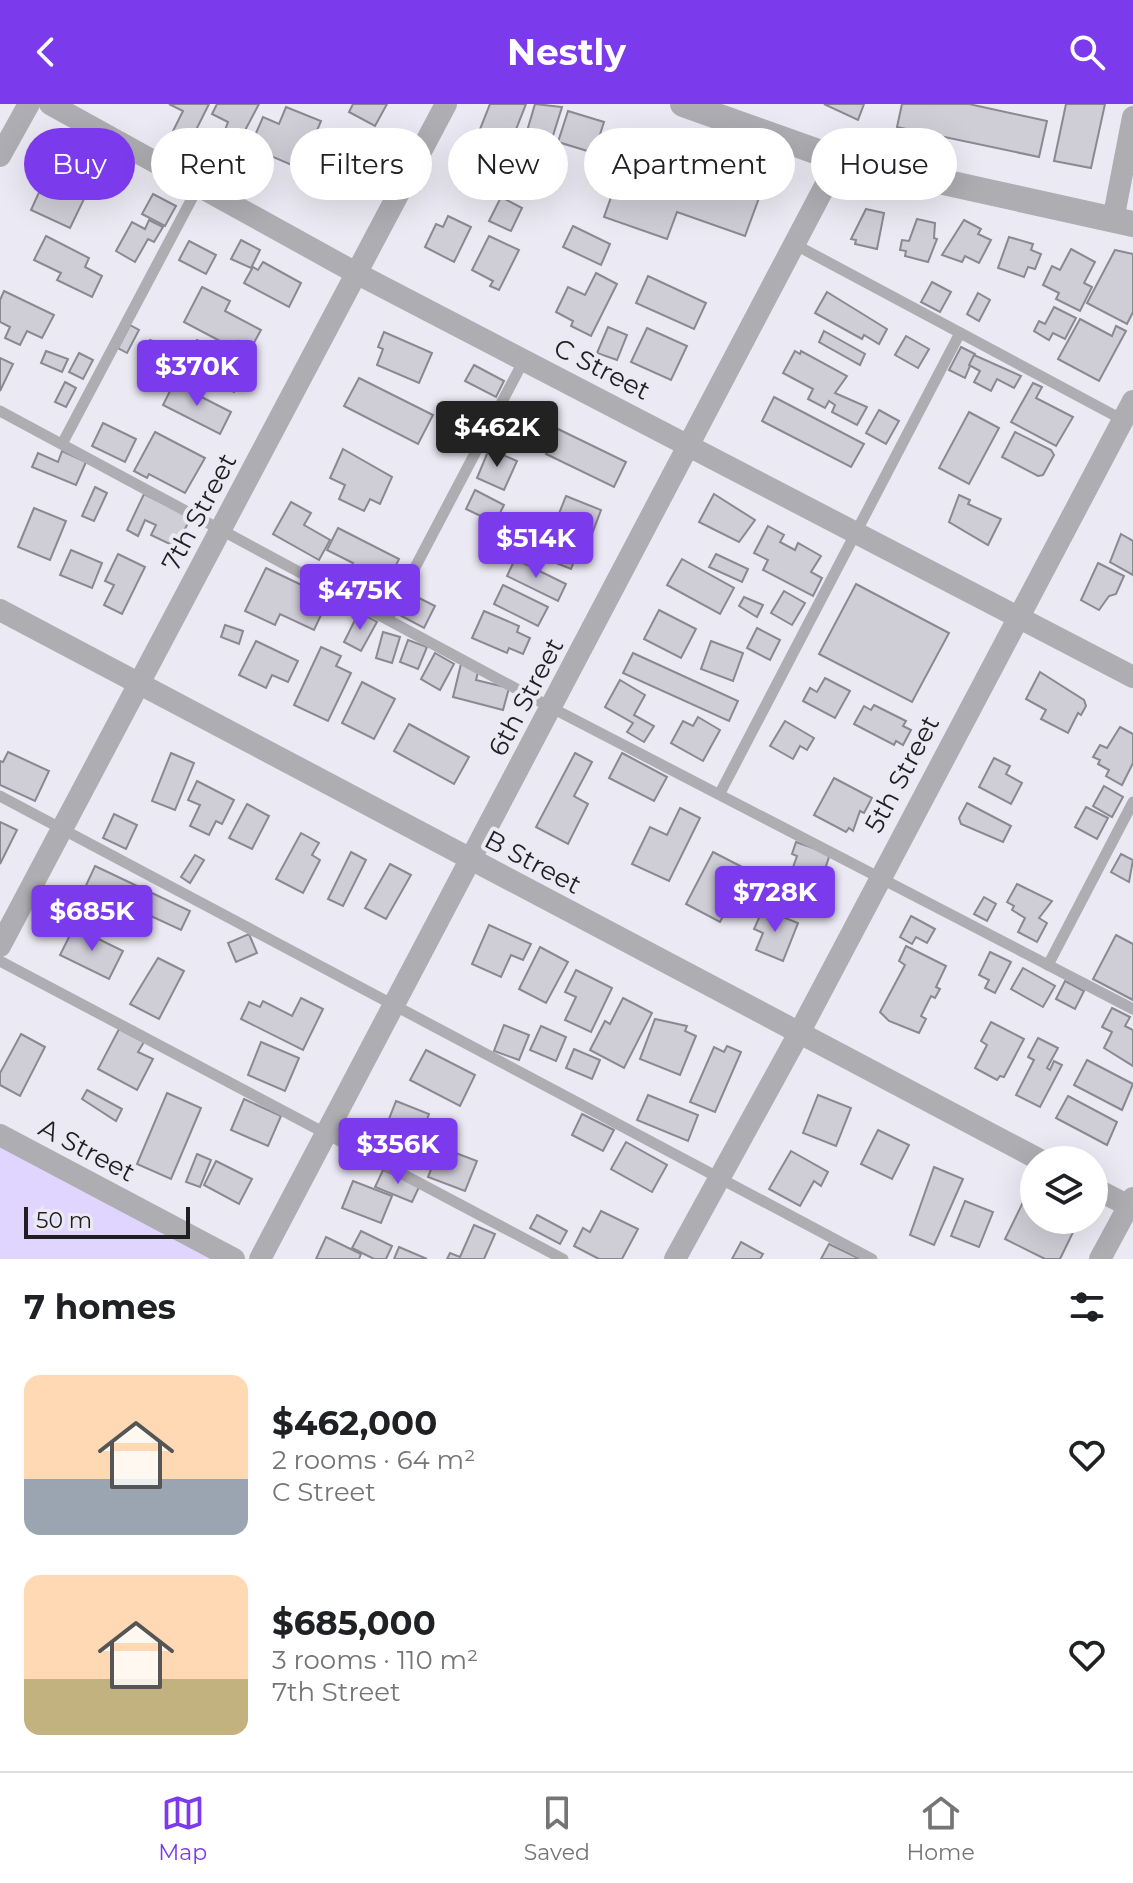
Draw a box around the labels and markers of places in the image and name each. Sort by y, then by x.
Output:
pin: $370K [141,340,253,408]
pin: $462K [441,401,553,469]
pin: $514K [480,512,592,580]
pin: $475K [304,564,416,632]
pin: $728K [719,866,831,934]
pin: $685K [36,885,148,953]
pin: $356K [342,1118,454,1186]

